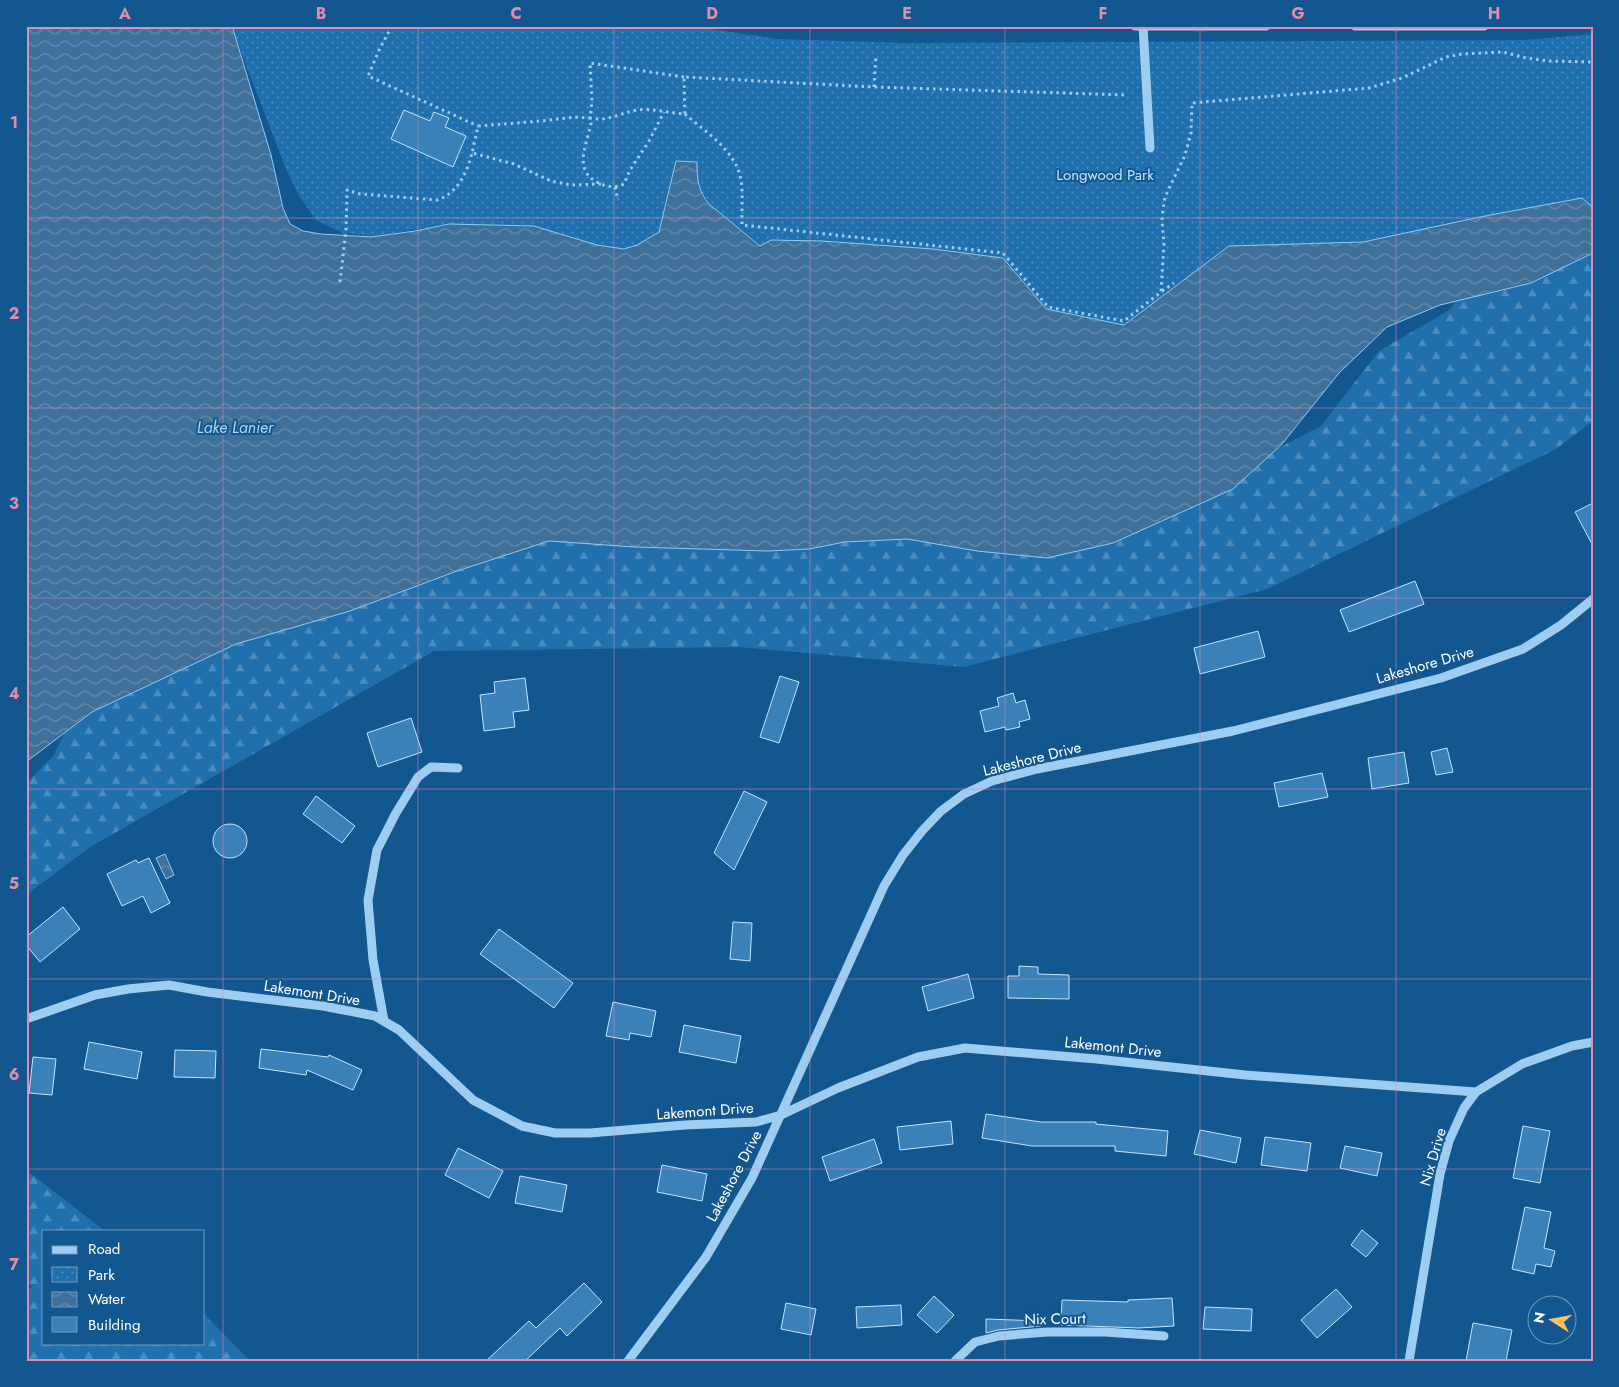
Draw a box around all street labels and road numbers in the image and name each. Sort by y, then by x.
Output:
street label: Lakeshore Drive [1374,640,1477,689]
street label: Lakeshore Drive [980,736,1084,782]
street label: Lakemont Drive [262,975,362,1012]
street label: Lakemont Drive [1063,1031,1163,1063]
street label: Lakemont Drive [656,1097,755,1125]
street label: Nix Drive [1414,1125,1452,1189]
street label: Lakeshore Drive [701,1126,767,1226]
street label: Nix Court [1024,1307,1086,1331]

